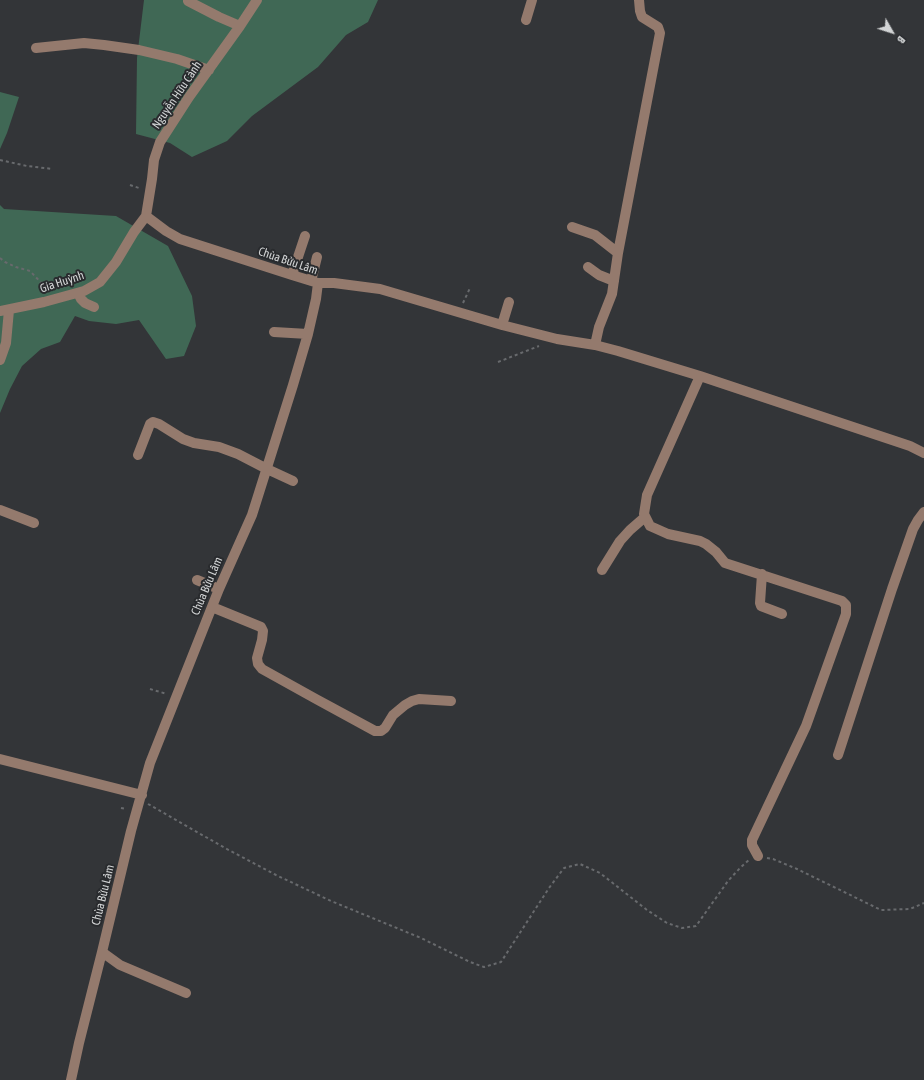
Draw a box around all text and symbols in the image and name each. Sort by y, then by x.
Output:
north arrow [872,12,912,52]
text: B [895,34,908,45]
street label: Nguyễn Hữu Cảnh [149,58,205,132]
street label: Chùa Bửu Lâm [256,244,320,278]
street label: Gia Huỳnh [38,268,86,296]
street label: Chùa Bửu Lâm [188,555,226,617]
street label: Chùa Bửu Lâm [89,863,117,927]

